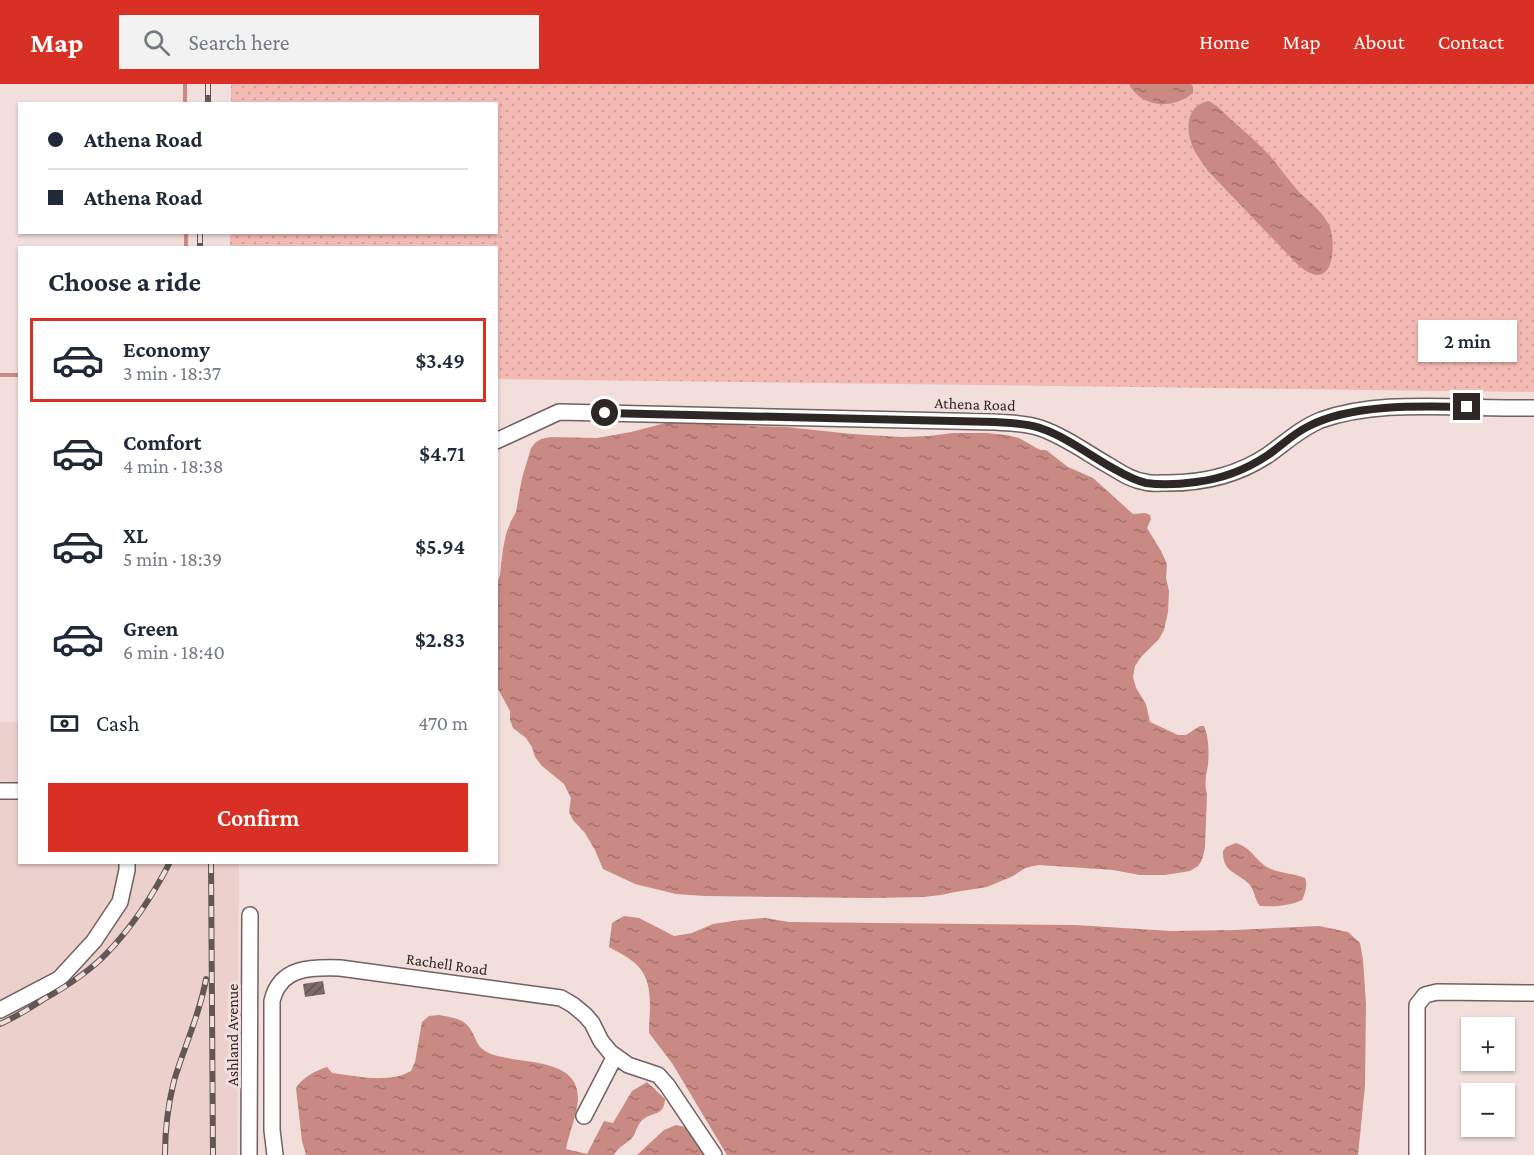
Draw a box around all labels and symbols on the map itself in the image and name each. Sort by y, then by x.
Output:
callout: 2 min [1418,320,1516,362]
route end [1453,393,1480,420]
street label: Athena Road [934,394,1016,414]
route start [591,399,618,426]
street label: Rachell Road [405,950,489,978]
street label: Ashland Avenue [224,984,241,1086]

